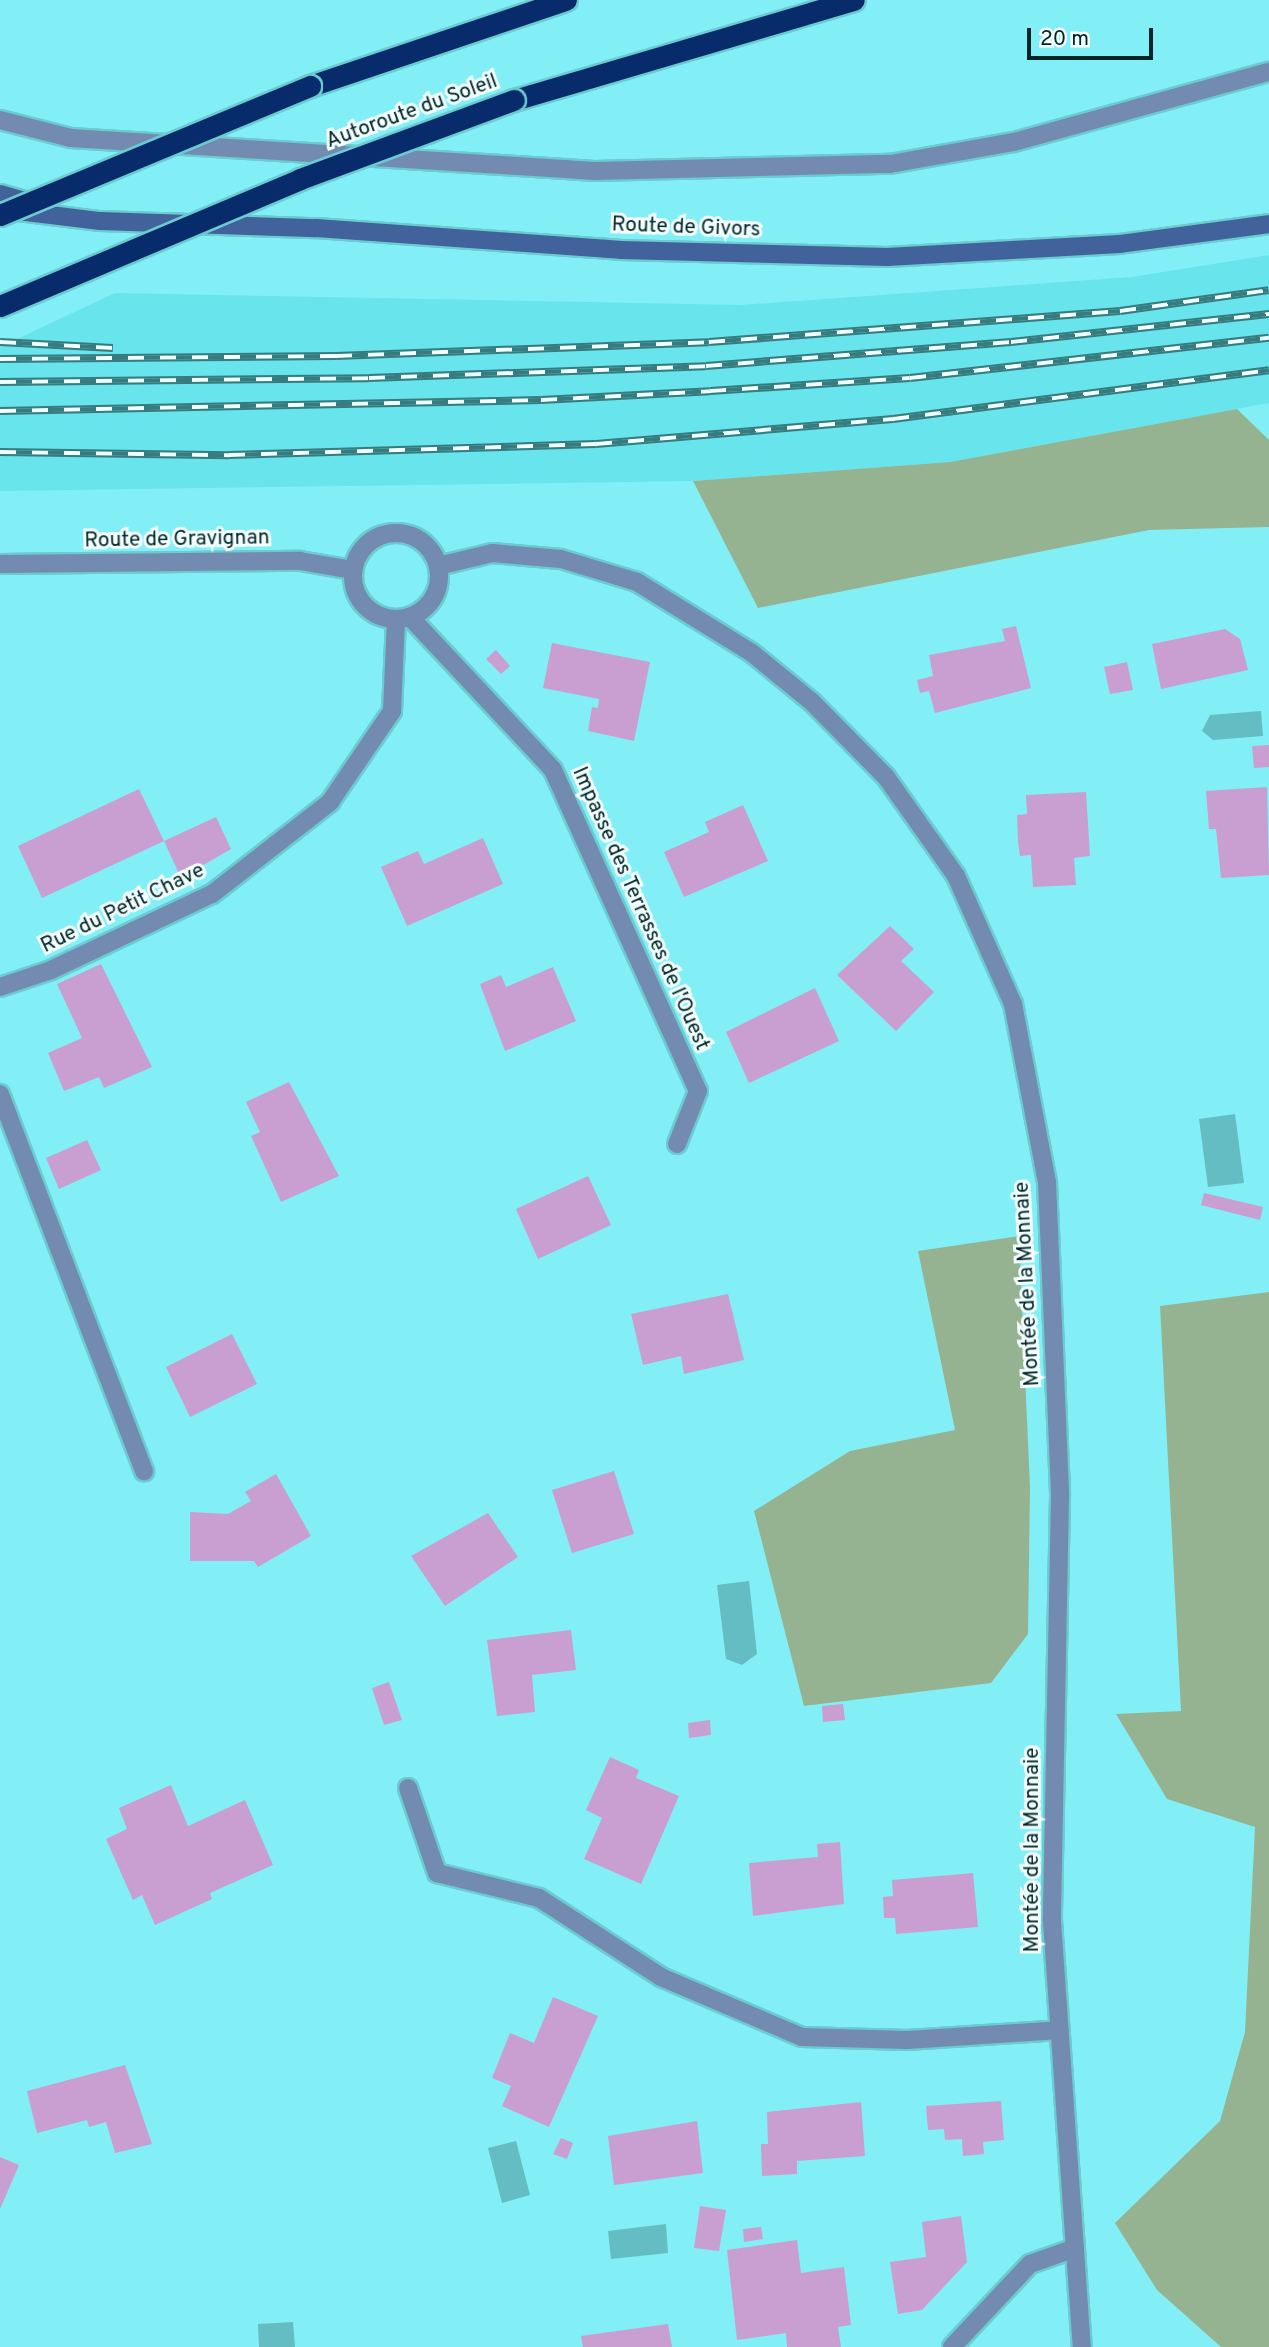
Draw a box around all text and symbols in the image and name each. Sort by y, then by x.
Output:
scale bar [1031,14,1157,58]
text: 20 m [1040,26,1089,53]
street label: Autoroute du Soleil [323,69,501,155]
street label: Route de Givors [611,213,761,243]
street label: Route de Gravignan [84,526,270,554]
street label: Impasse des Terrasses de l'Ouest [566,763,714,1055]
street label: Rue du Petit Chave [37,858,209,960]
street label: Montée de la Monnaie [1010,1181,1046,1387]
street label: Montée de la Monnaie [1020,1747,1046,1953]

